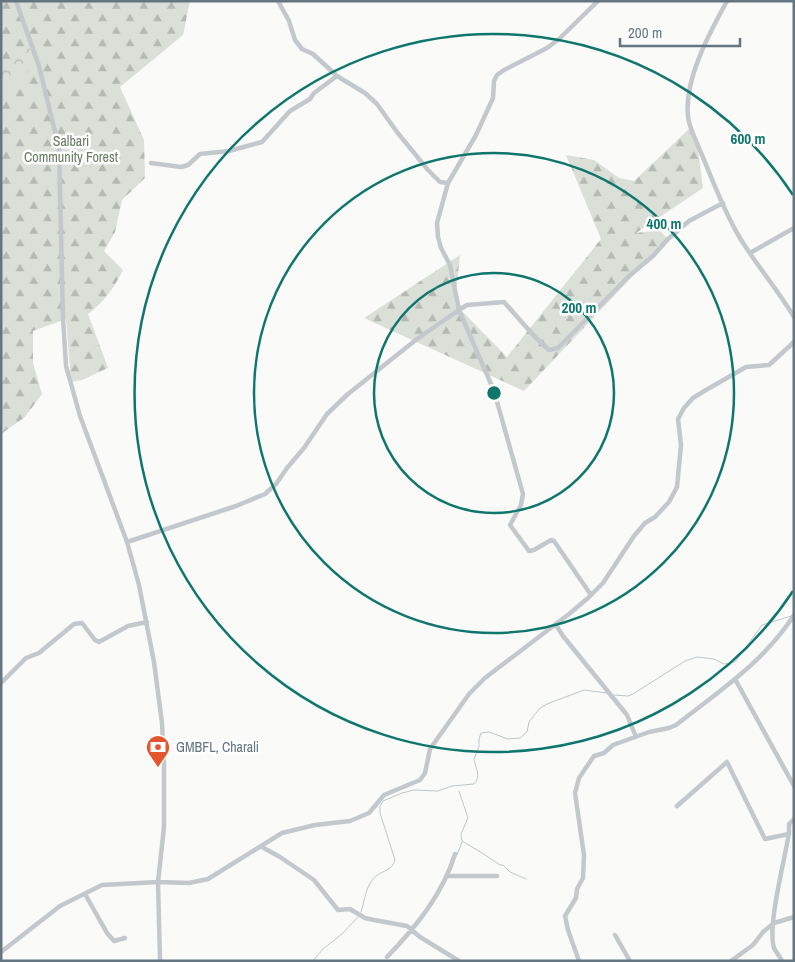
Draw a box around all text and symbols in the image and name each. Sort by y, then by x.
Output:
scale bar [620,15,740,47]
text: 200 m [628,22,662,43]
text: 600 m [731,128,765,149]
park label: Salbari Community Forest [24,132,118,166]
text: 400 m [647,213,681,234]
text: 200 m [562,297,596,318]
centre of rings [485,384,503,402]
bank icon: GMBFL, Charali [145,734,171,768]
place label: GMBFL, Charali [176,738,259,756]

